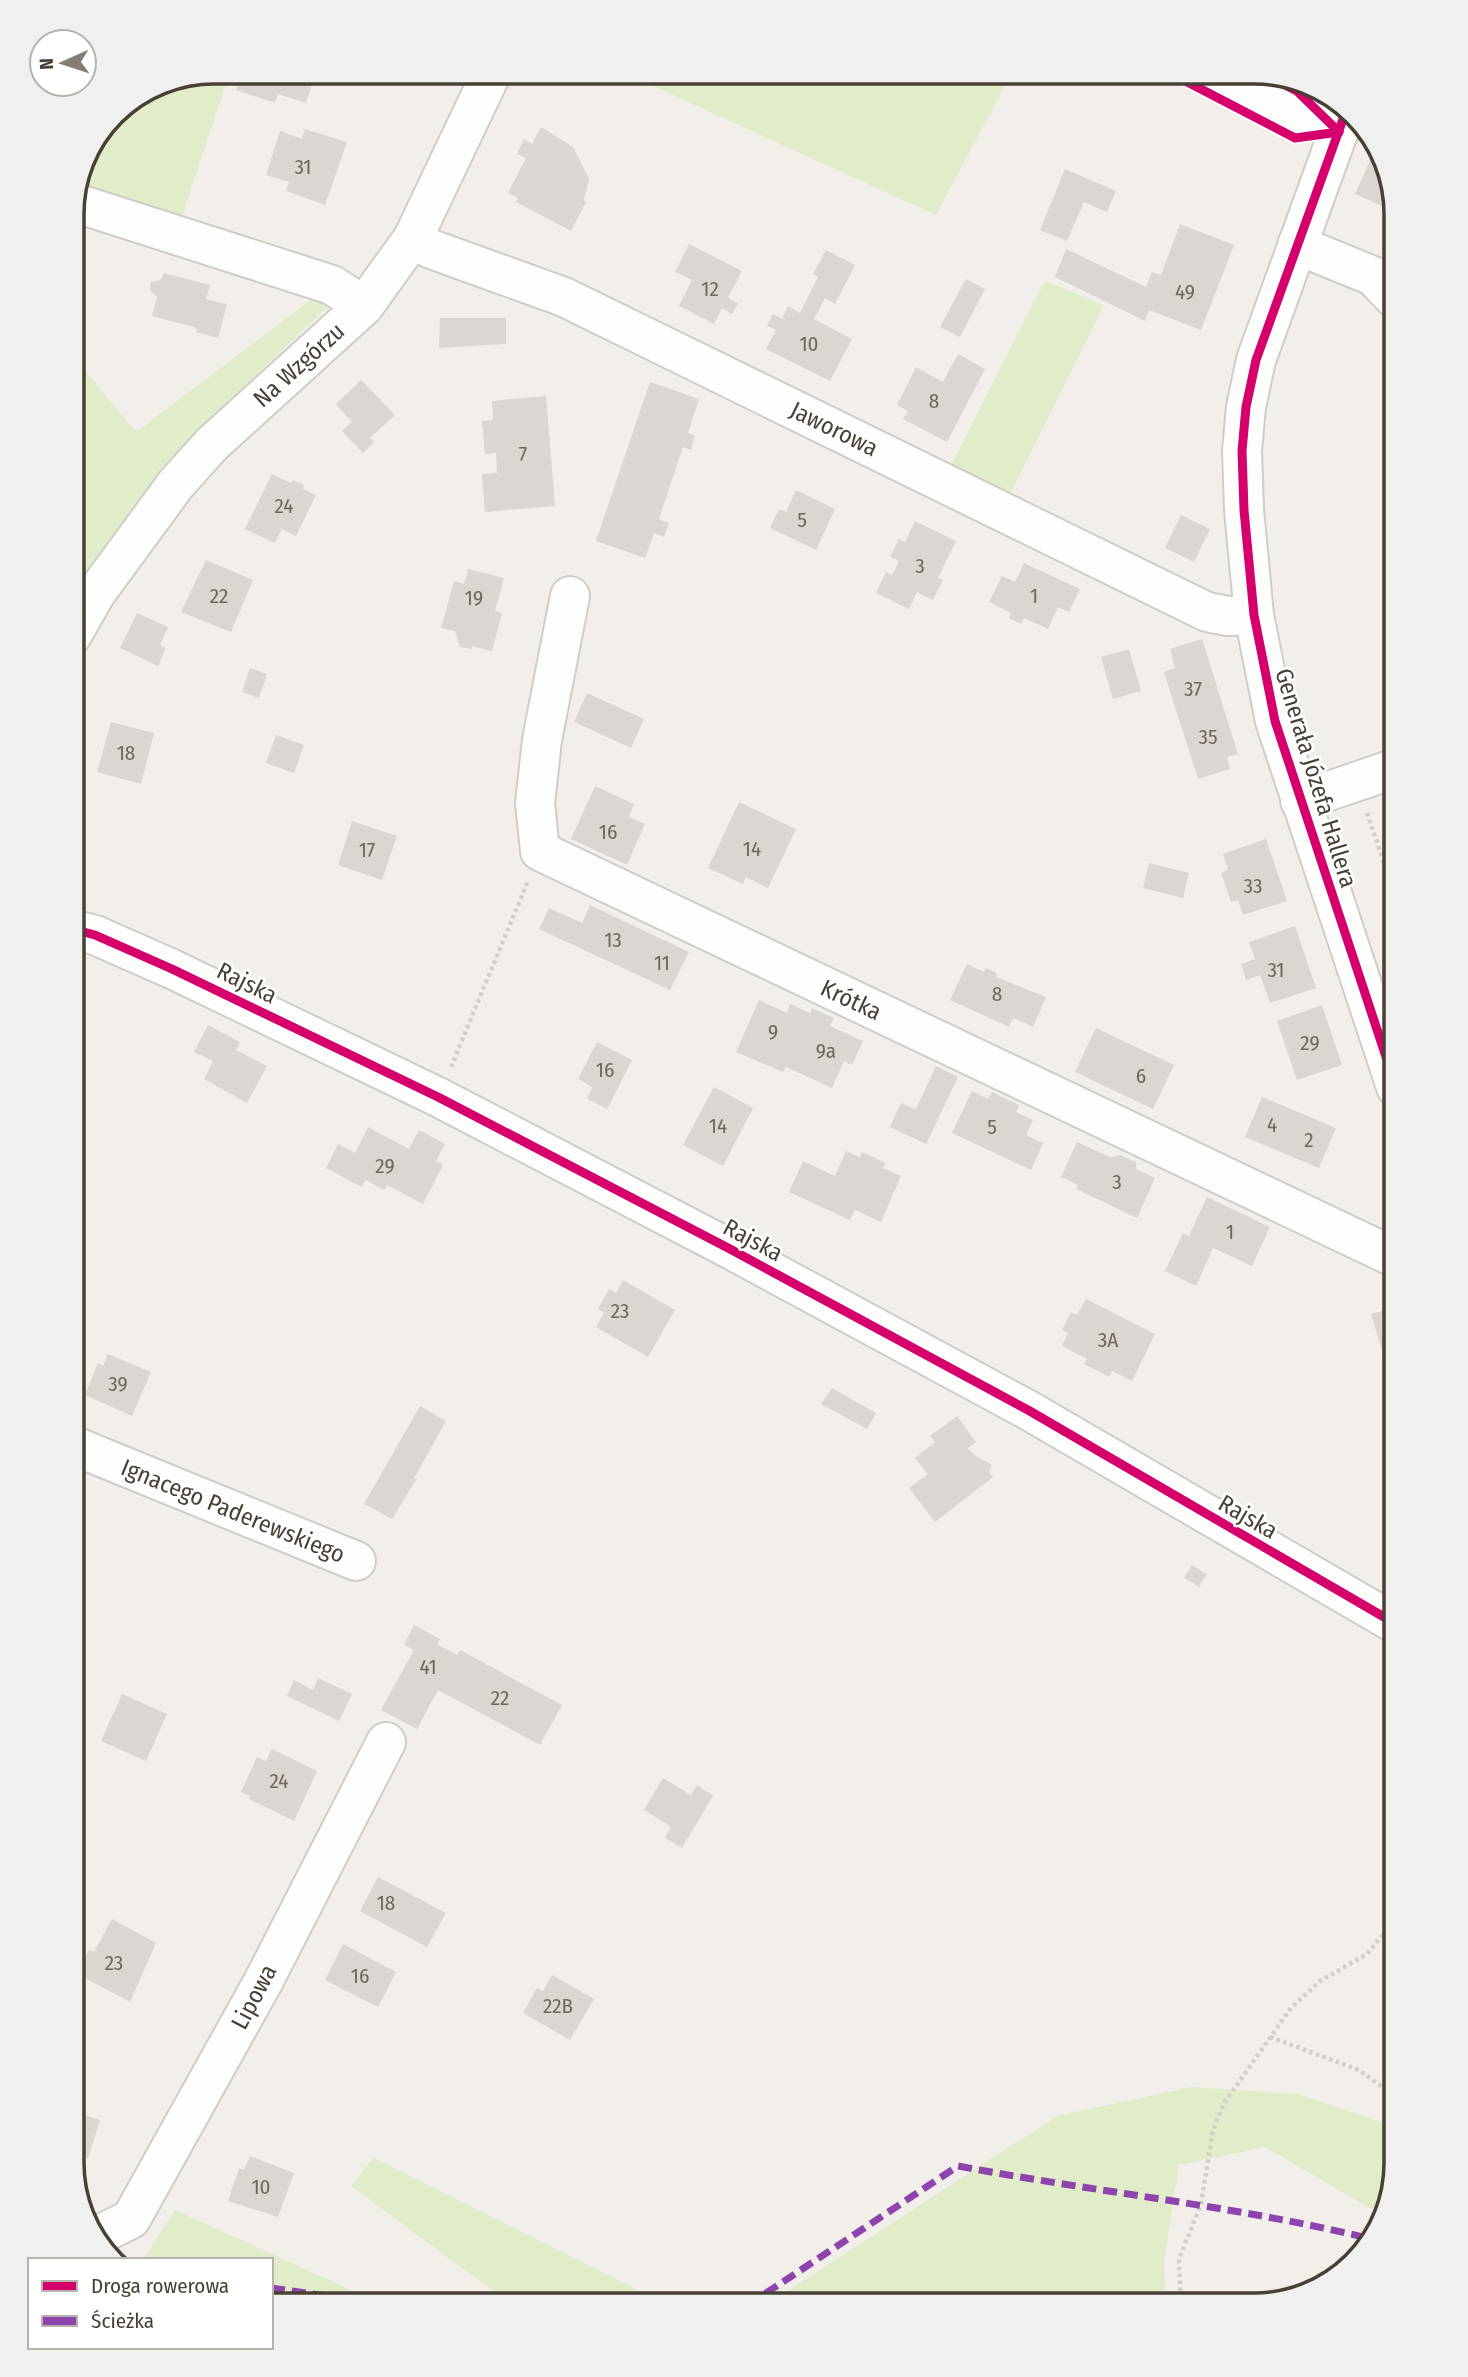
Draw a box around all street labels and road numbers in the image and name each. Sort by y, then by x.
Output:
street label: Na Wzgórzu [248,317,350,413]
street label: Jaworowa [786,396,882,462]
street label: Generała Józefa Hallera [1269,665,1363,891]
street label: Rajska [212,957,282,1009]
street label: Krótka [816,974,886,1026]
street label: Rajska [719,1213,787,1267]
street label: Ignacego Paderewskiego [117,1453,349,1569]
street label: Rajska [1214,1489,1282,1545]
street label: Lipowa [225,1960,283,2034]

